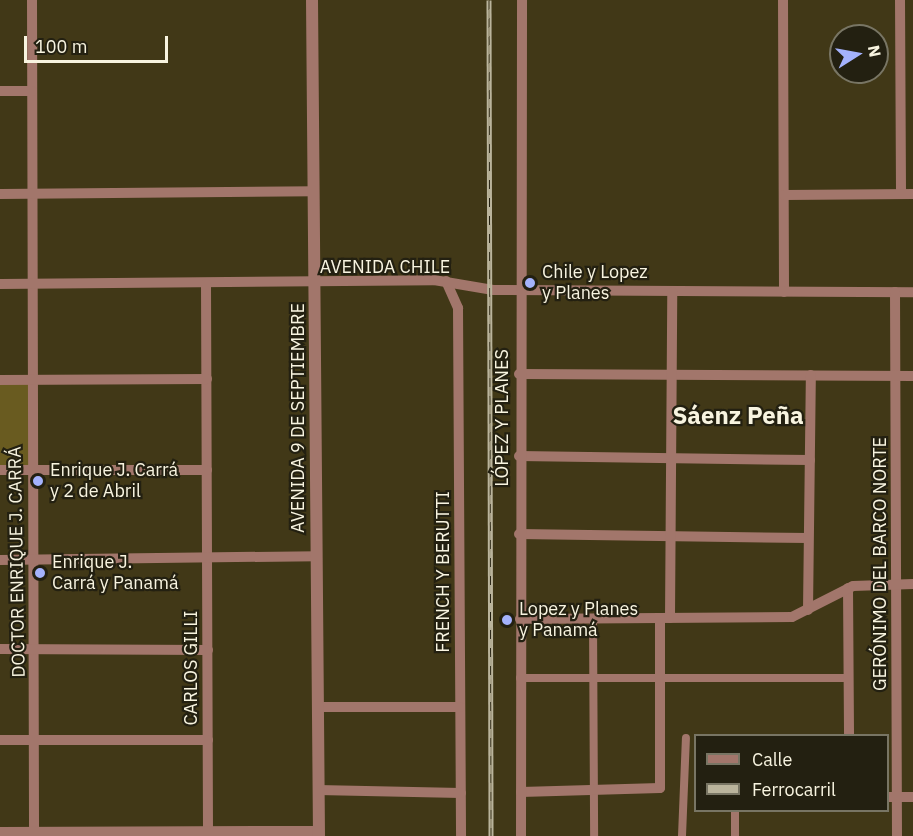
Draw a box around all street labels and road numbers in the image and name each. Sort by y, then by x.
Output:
street label: AVENIDA CHILE [320,256,450,278]
street label: AVENIDA 9 DE SEPTIEMBRE [287,303,309,533]
street label: LÓPEZ Y PLANES [491,349,513,487]
street label: GERÓNIMO DEL BARCO NORTE [869,437,891,691]
street label: DOCTOR ENRIQUE J. CARRÁ [4,446,30,678]
street label: FRENCH Y BERUTTI [432,491,454,653]
street label: CARLOS GILLI [180,610,202,726]

